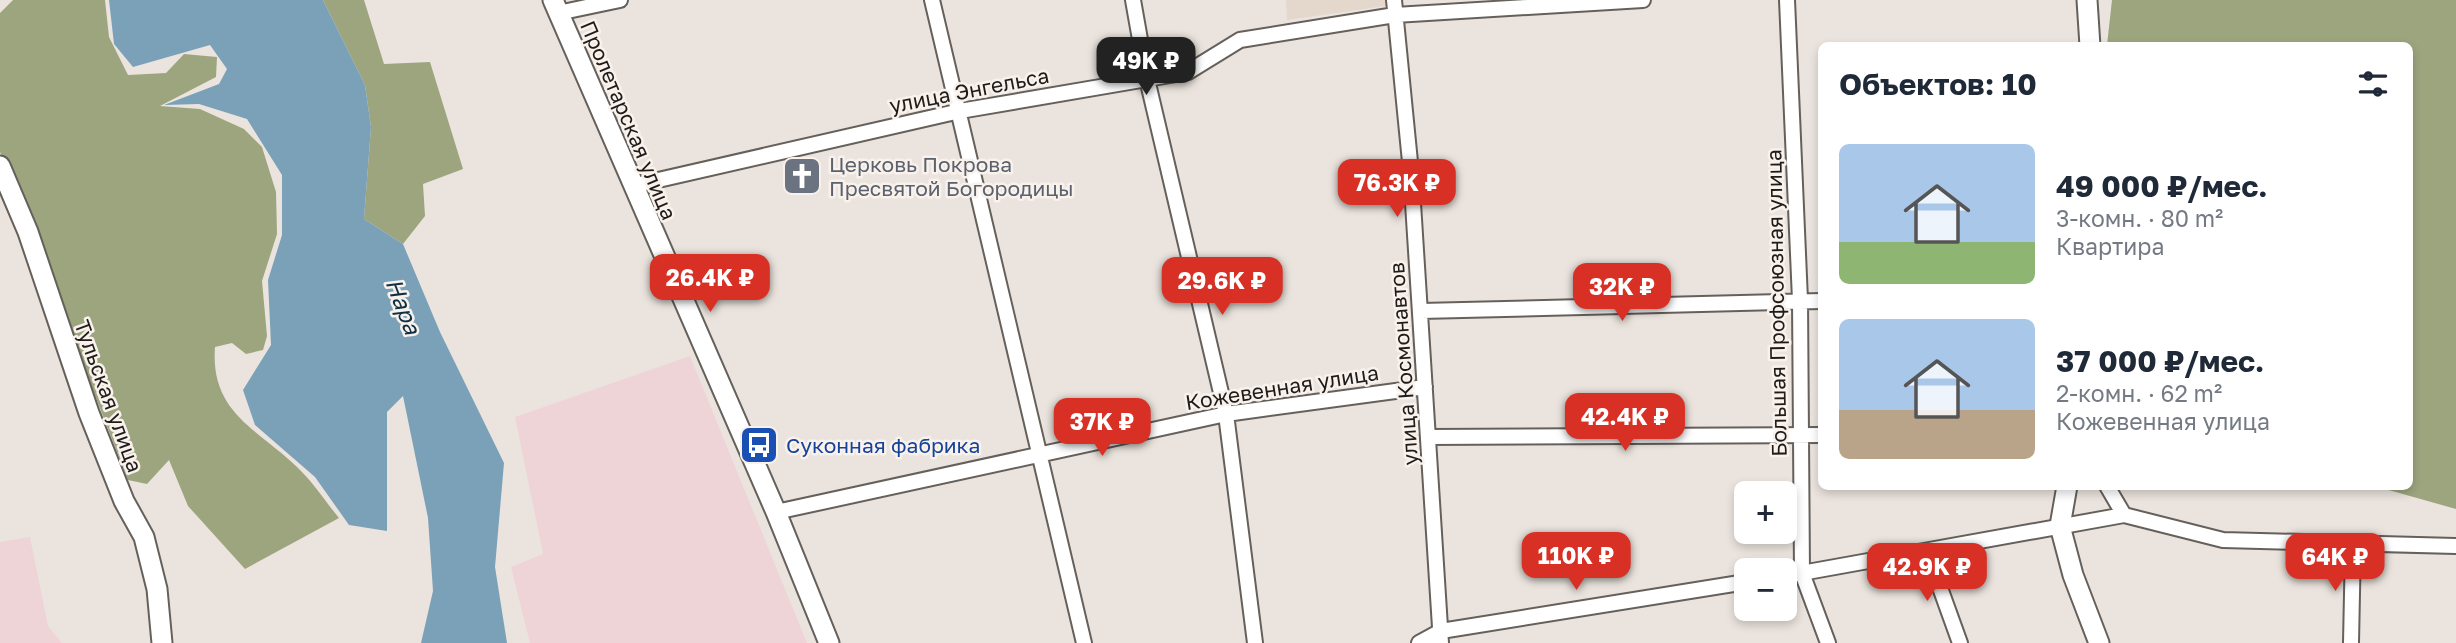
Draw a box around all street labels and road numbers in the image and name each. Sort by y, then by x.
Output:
street label: Пролетарская улица [575,16,683,224]
street label: улица Энгельса [887,62,1051,118]
street label: Большая Профсоюзная улица [1760,149,1792,457]
street label: улица Космонавтов [1383,261,1423,467]
street label: Тульская улица [69,316,149,476]
street label: Кожевенная улица [1184,359,1380,415]

